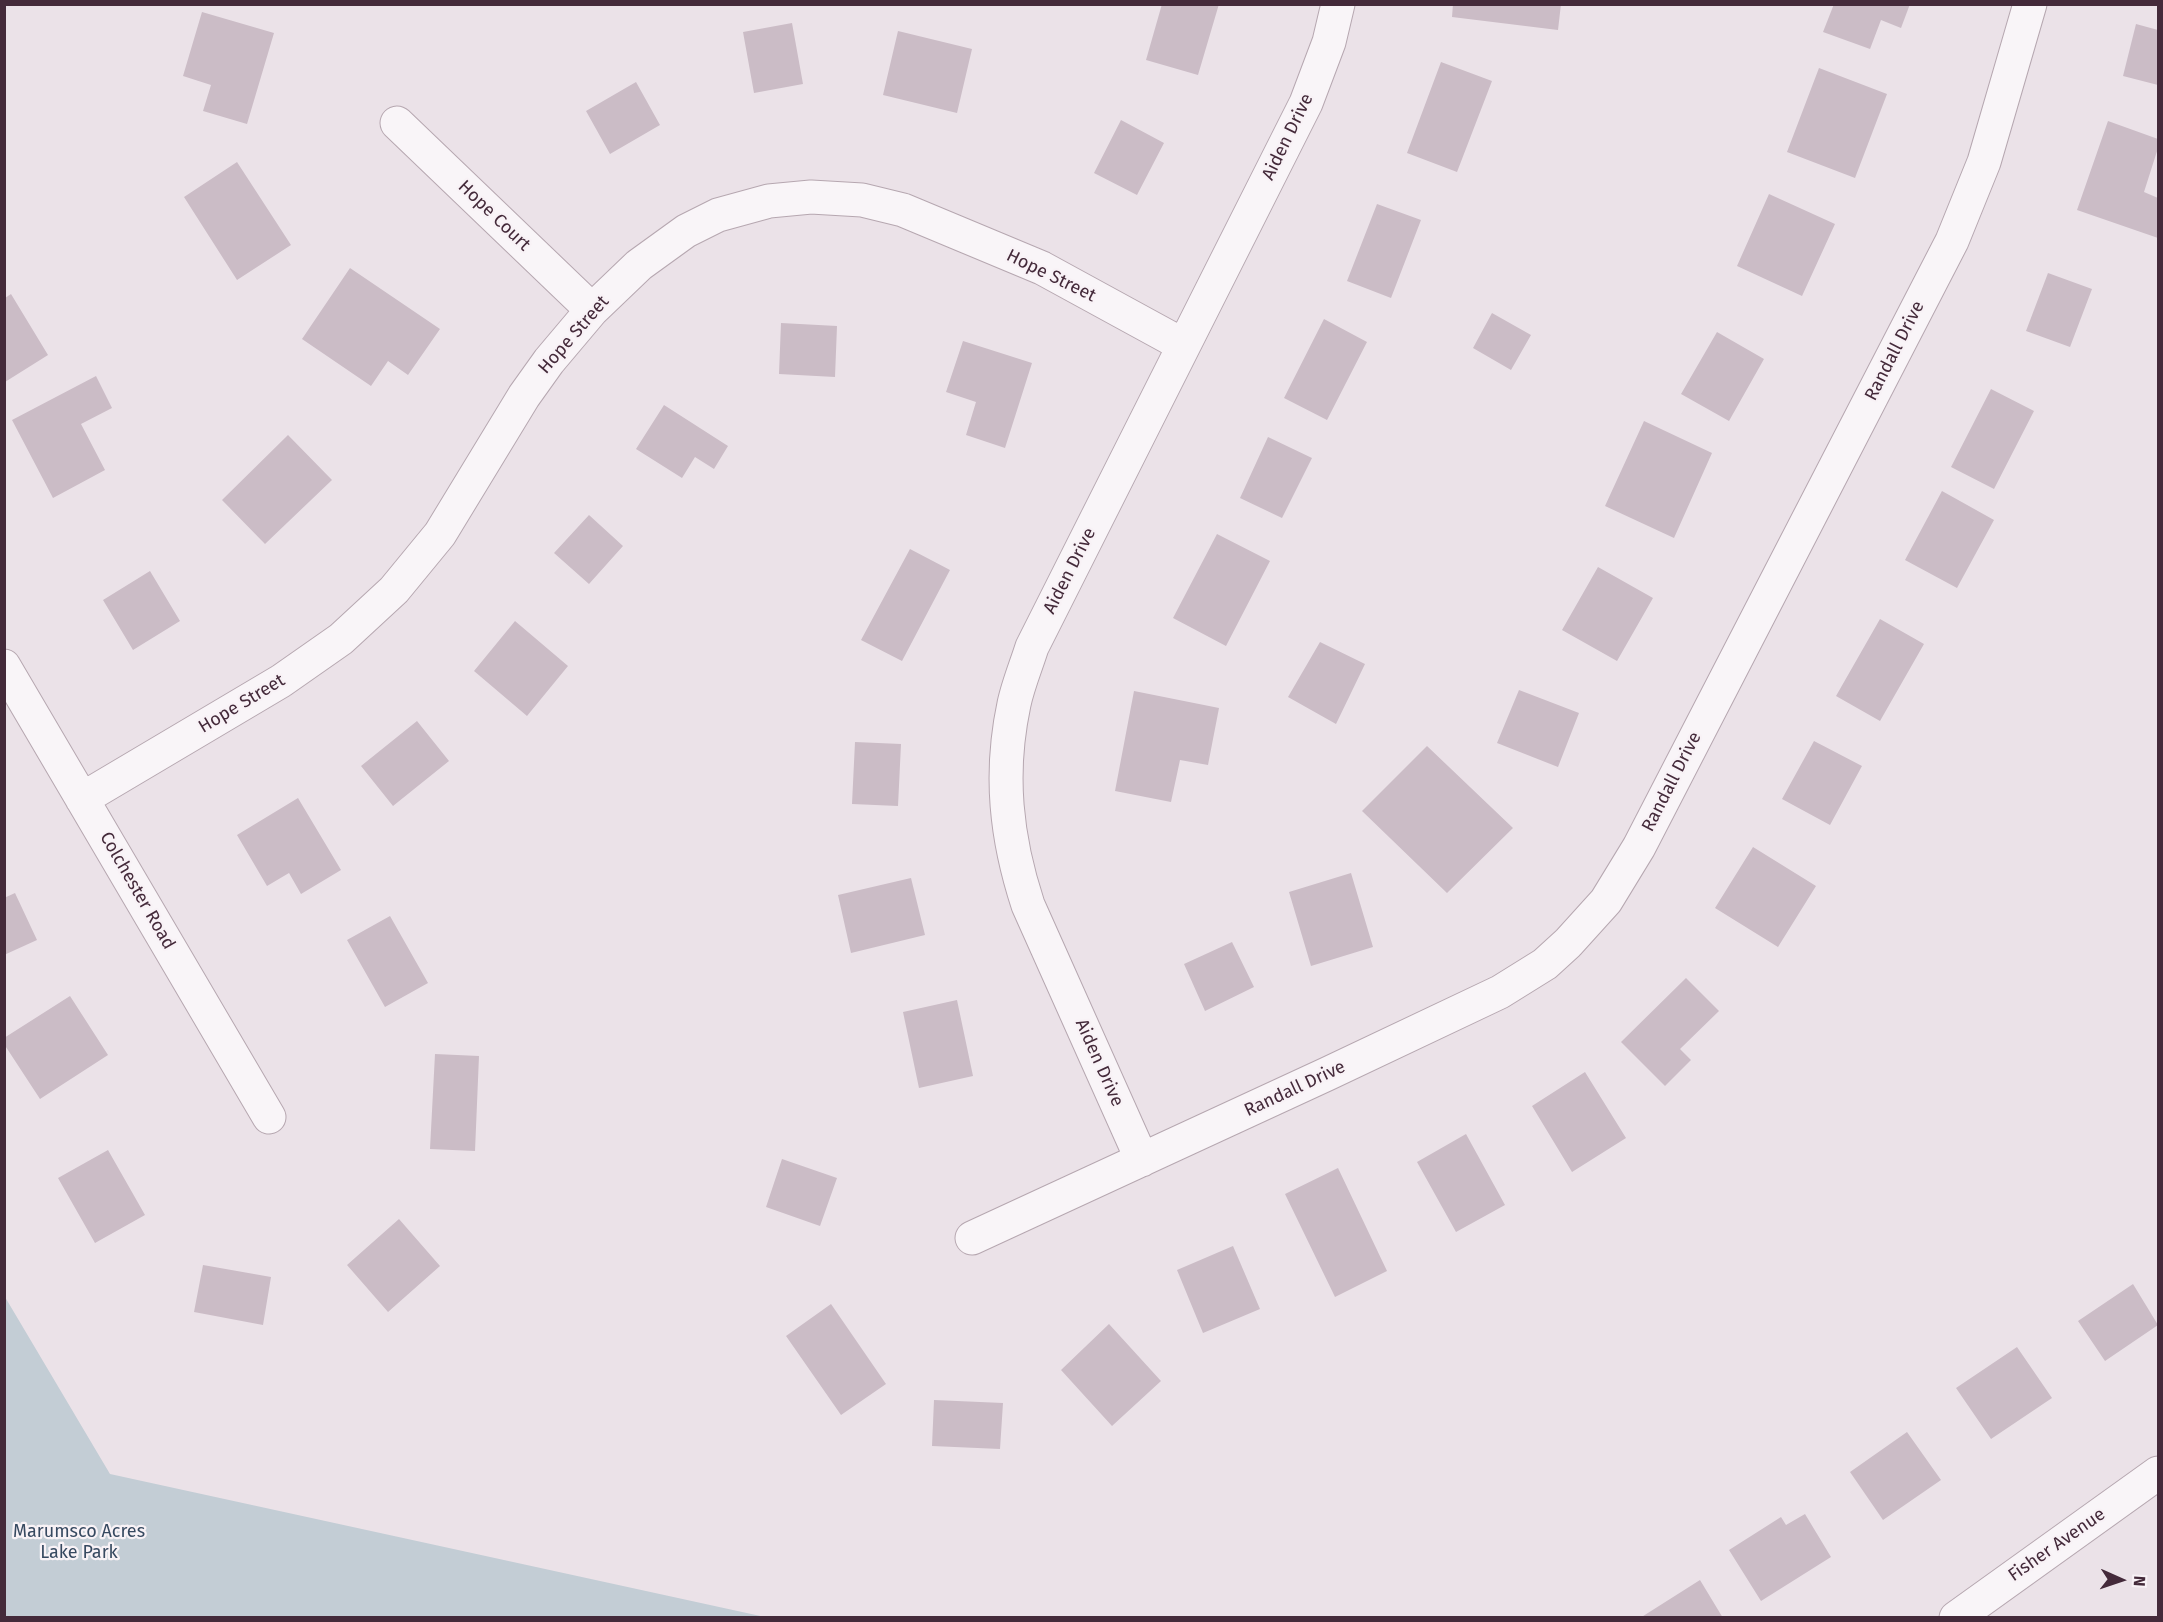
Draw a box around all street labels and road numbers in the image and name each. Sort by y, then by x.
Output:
street label: Aiden Drive [1258,90,1318,184]
street label: Hope Court [453,176,535,256]
street label: Hope Street [1003,245,1099,307]
street label: Hope Street [534,291,614,379]
street label: Randall Drive [1861,298,1929,404]
street label: Aiden Drive [1039,524,1101,618]
street label: Hope Street [195,670,289,738]
street label: Randall Drive [1638,729,1706,835]
street label: Colchester Road [95,828,179,954]
street label: Aiden Drive [1070,1016,1128,1110]
street label: Randall Drive [1241,1056,1349,1122]
street label: Fisher Avenue [2004,1504,2110,1586]

